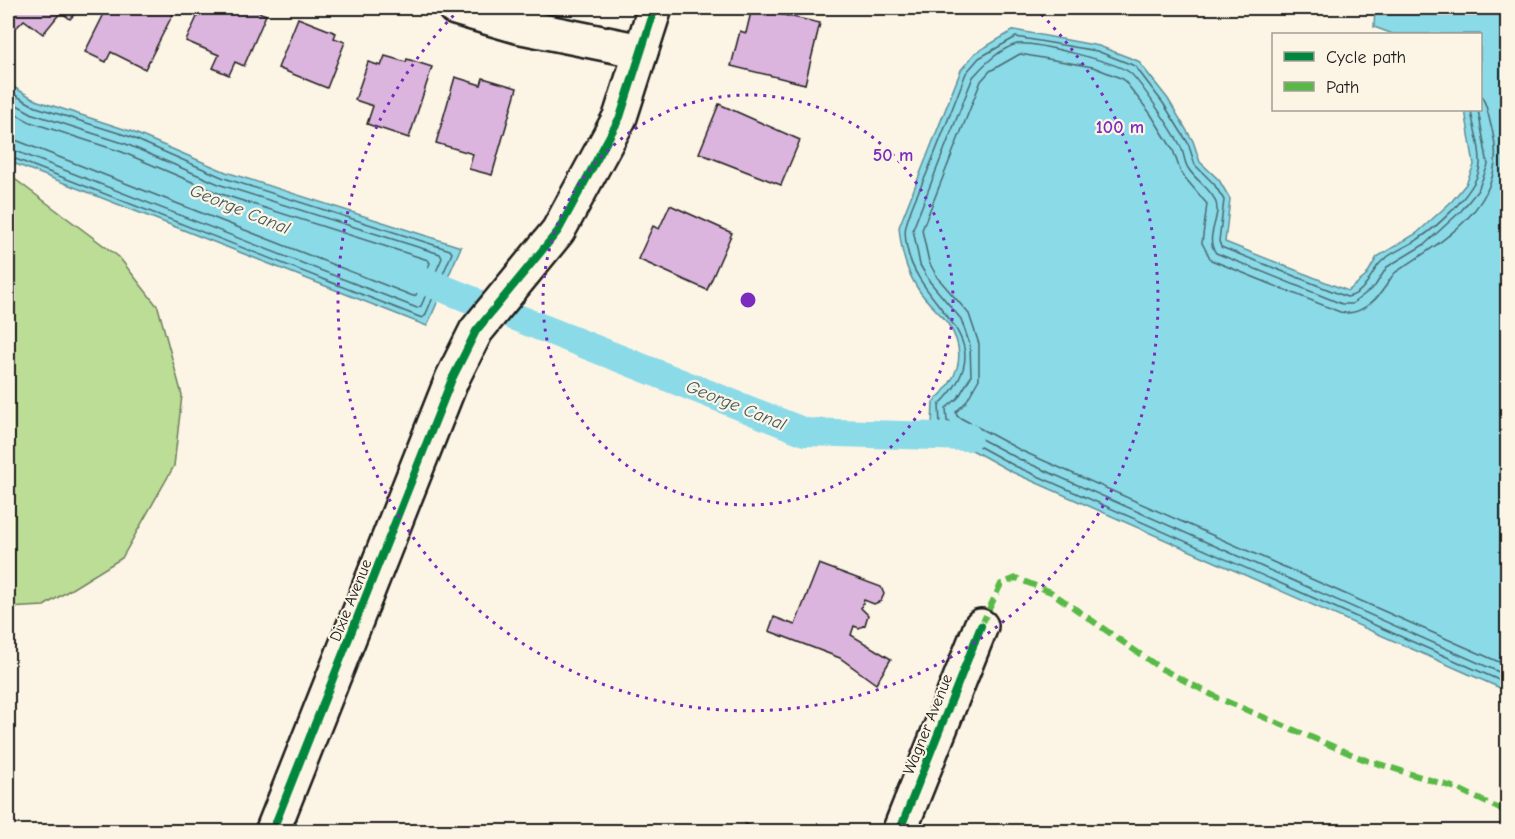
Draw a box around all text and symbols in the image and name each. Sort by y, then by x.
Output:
legend [1272,33,1482,111]
text: Cycle path [1326,47,1406,68]
text: Path [1326,77,1359,98]
text: 100 m [1096,117,1144,138]
text: 50 m [873,145,913,166]
water label: George Canal [187,180,294,239]
centre of rings [738,290,758,310]
water label: George Canal [683,376,790,435]
street label: Dixie Avenue [326,557,376,644]
street label: Wagner Avenue [900,671,956,777]

